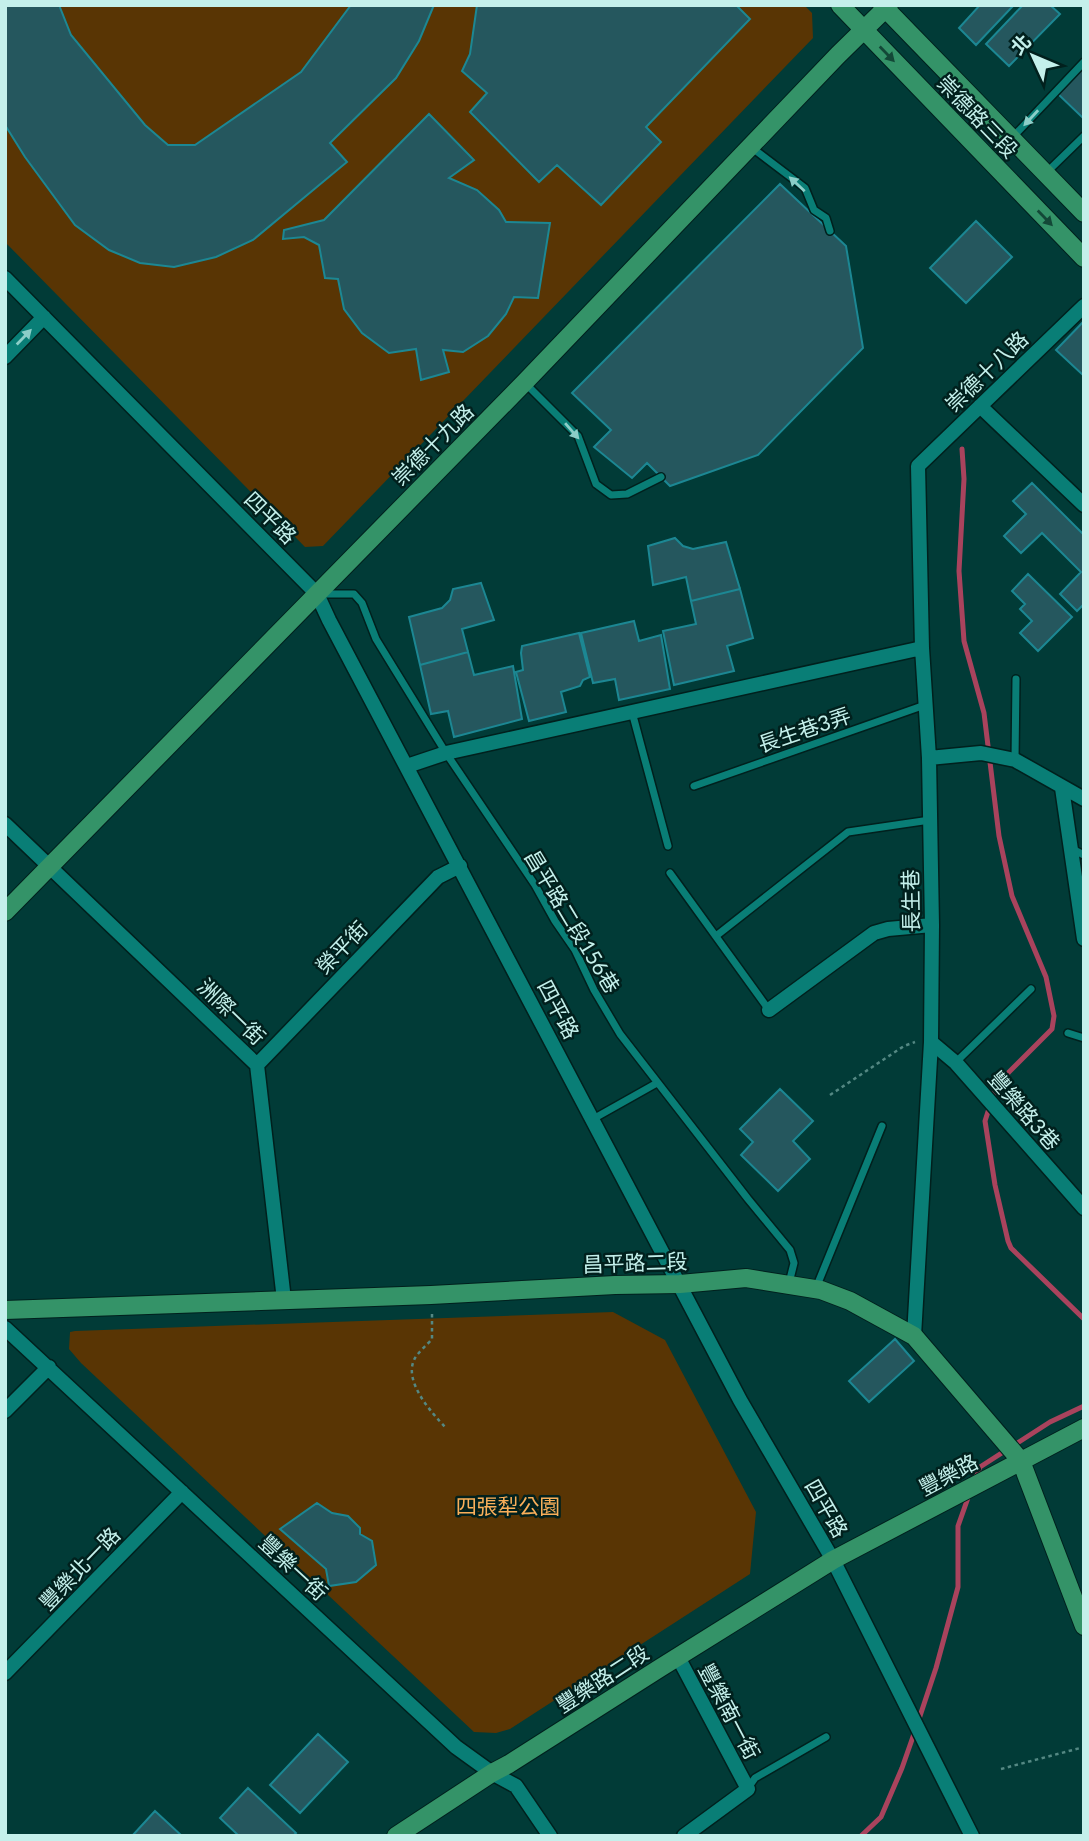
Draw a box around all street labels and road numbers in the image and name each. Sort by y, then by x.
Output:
street label: 崇德路三段 [933,70,1023,162]
street label: 崇德十八路 [940,326,1032,416]
street label: 崇德十九路 [386,398,478,490]
street label: 四平路 [240,486,302,548]
street label: 長生巷3弄 [754,702,854,756]
street label: 昌平路二段156巷 [520,845,626,997]
street label: 長生巷 [897,869,923,933]
street label: 榮平街 [310,916,372,978]
street label: 洲際一街 [193,973,271,1049]
street label: 四平路 [533,975,585,1043]
street label: 豐樂路3巷 [984,1066,1066,1154]
street label: 昌平路二段 [582,1248,688,1276]
street label: 豐樂路 [914,1448,982,1500]
street label: 四平路 [800,1474,854,1542]
street label: 豐樂北一路 [34,1522,124,1614]
street label: 豐樂一街 [255,1529,333,1605]
street label: 豐樂路二段 [551,1639,653,1717]
street label: 豐樂南一街 [694,1659,766,1763]

